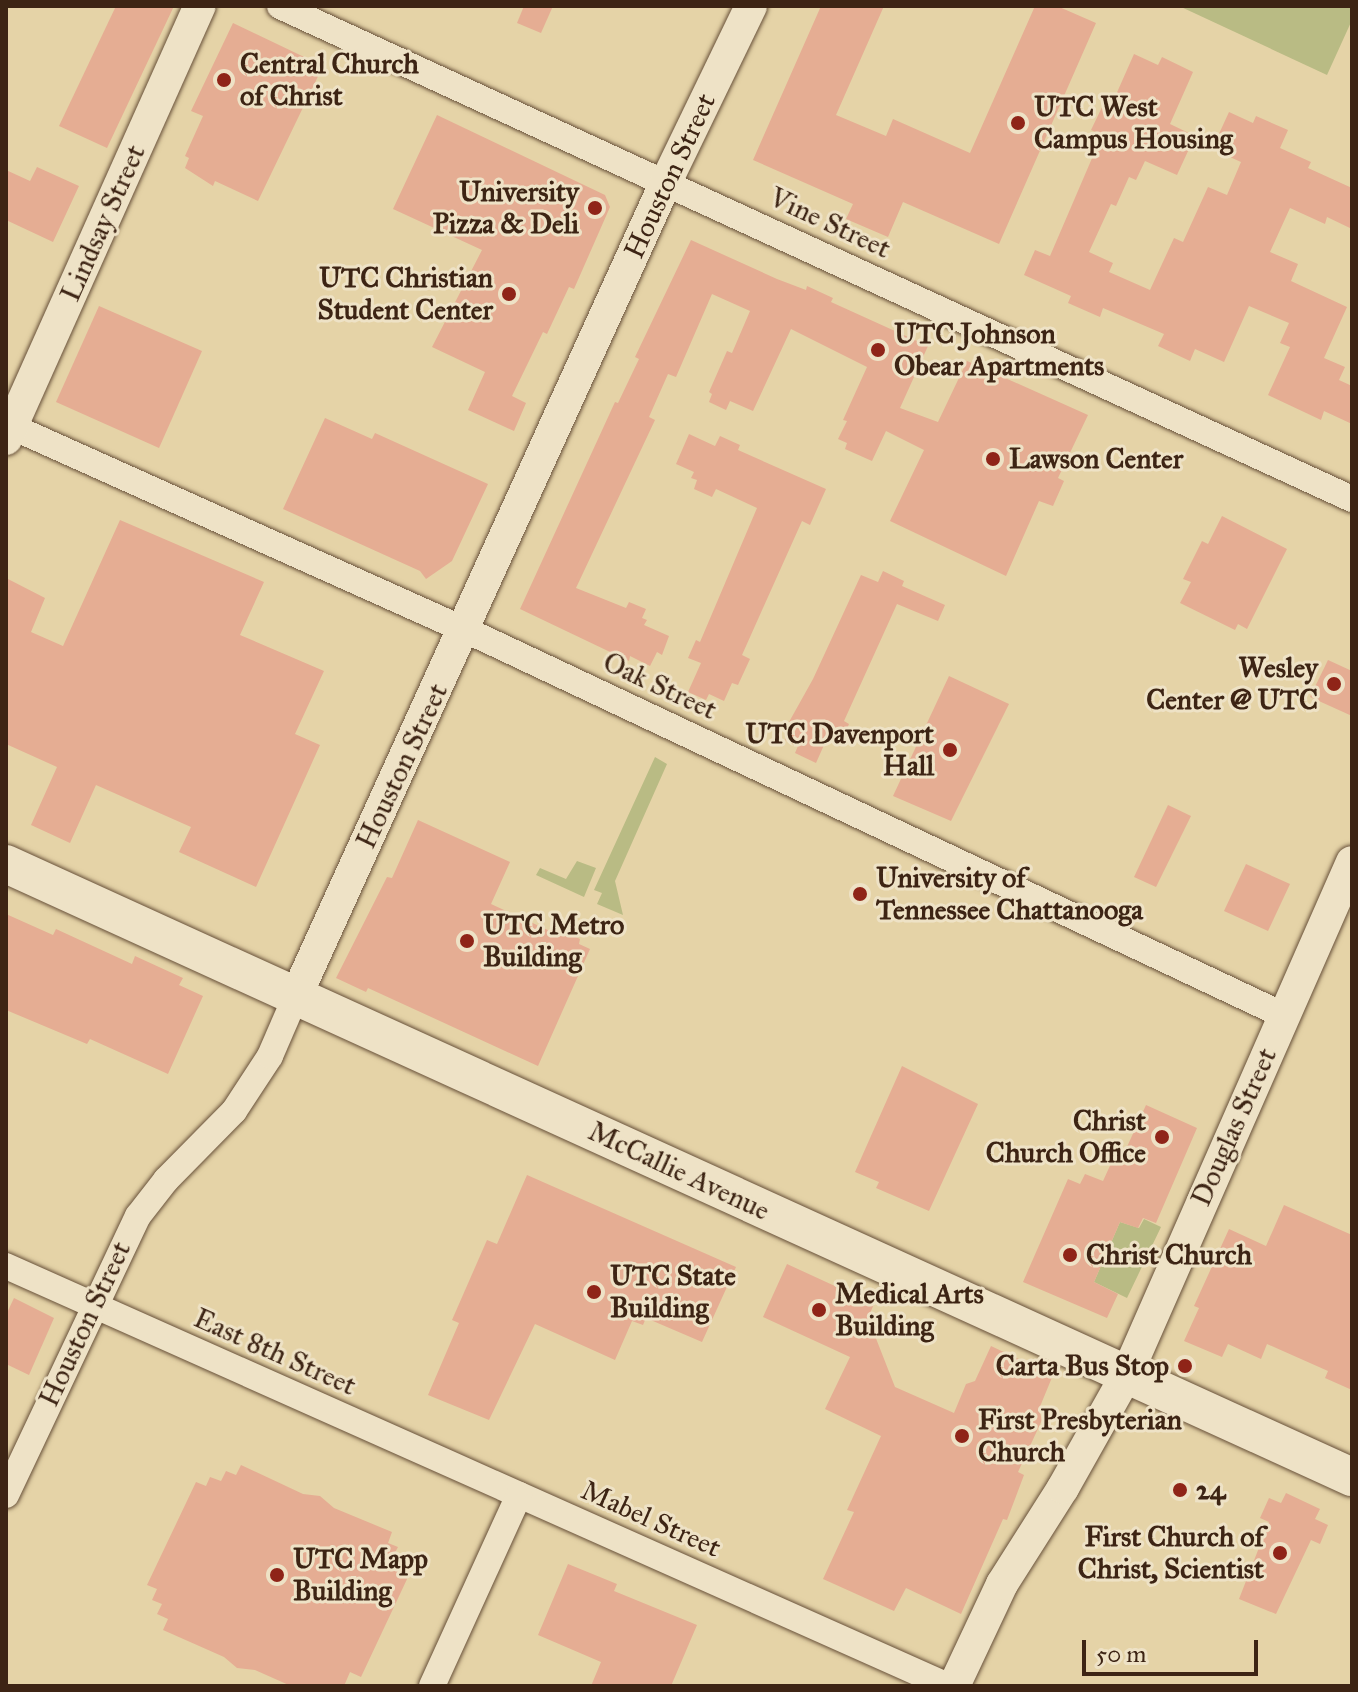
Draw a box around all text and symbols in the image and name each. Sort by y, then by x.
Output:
place label: Central Church of Christ [240,47,419,113]
marker: Central Church of Christ [215,71,233,89]
street label: Houston Street [617,88,723,264]
place label: UTC West Campus Housing [1034,90,1233,156]
marker: UTC West Campus Housing [1009,114,1027,132]
street label: Lindsay Street [53,139,153,307]
place label: University Pizza & Deli [433,175,579,241]
street label: Vine Street [764,180,896,266]
marker: University Pizza & Deli [586,199,604,217]
place label: UTC Christian Student Center [318,261,493,327]
marker: UTC Christian Student Center [500,285,518,303]
place label: UTC Johnson Obear Apartments [894,317,1104,383]
marker: UTC Johnson Obear Apartments [869,341,887,359]
place label: Lawson Center [1009,442,1183,476]
marker: Lawson Center [984,450,1002,468]
street label: Oak Street [598,645,722,727]
place label: Wesley Center @ UTC [1146,651,1318,717]
marker: Wesley Center @ UTC [1325,675,1343,693]
street label: Houston Street [349,678,455,854]
place label: UTC Davenport Hall [745,717,934,783]
marker: UTC Davenport Hall [941,741,959,759]
place label: University of Tennessee Chattanooga [876,861,1143,927]
marker: University of Tennessee Chattanooga [851,885,869,903]
place label: UTC Metro Building [483,908,624,974]
marker: UTC Metro Building [458,932,476,950]
street label: Douglas Street [1184,1043,1284,1211]
place label: Christ Church Office [986,1104,1146,1170]
street label: McCallie Avenue [583,1114,775,1228]
marker: Christ Church Office [1153,1128,1171,1146]
street label: Houston Street [32,1236,138,1412]
place label: Christ Church [1086,1238,1252,1272]
marker: Christ Church [1061,1246,1079,1264]
place label: UTC State Building [610,1259,736,1325]
place label: Medical Arts Building [835,1277,984,1343]
marker: UTC State Building [585,1283,603,1301]
street label: East 8th Street [189,1301,361,1403]
marker: Medical Arts Building [810,1301,828,1319]
place label: Carta Bus Stop [996,1349,1169,1383]
marker: Carta Bus Stop [1176,1357,1194,1375]
place label: First Presbyterian Church [978,1403,1182,1469]
marker: First Presbyterian Church [953,1427,971,1445]
street label: Mabel Street [576,1473,726,1565]
place label: 24 [1196,1473,1225,1507]
marker: 24 [1171,1481,1189,1499]
place label: First Church of Christ, Scientist [1078,1520,1264,1586]
place label: UTC Mapp Building [293,1542,428,1608]
marker: First Church of Christ, Scientist [1271,1544,1289,1562]
marker: UTC Mapp Building [268,1566,286,1584]
scale bar [1086,1624,1262,1674]
text: 50 m [1096,1639,1146,1669]

